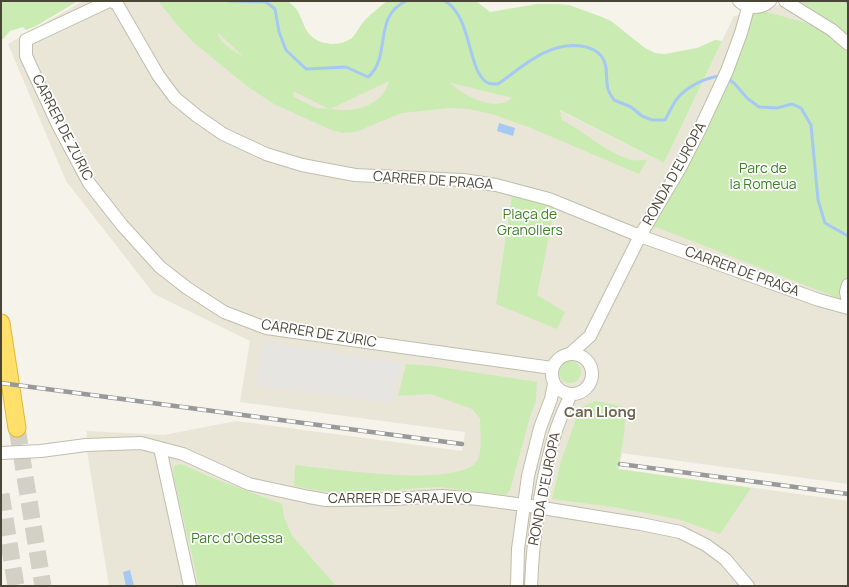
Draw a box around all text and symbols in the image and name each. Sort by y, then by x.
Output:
street label: CARRER DE ZURIC [28,72,96,184]
street label: RONDA D'EUROPA [640,120,710,228]
park label: Parc de la Romeua [729,161,797,194]
street label: CARRER DE PRAGA [372,168,494,194]
park label: Plaça de Granollers [497,207,563,240]
street label: CARRER DE PRAGA [683,244,801,300]
street label: CARRER DE ZURIC [260,317,378,351]
district label: Can Llong [564,404,636,422]
street label: RONDA D'EUROPA [526,431,564,547]
street label: CARRER DE SARAJEVO [328,491,472,507]
park label: Parc d'Odessa [191,531,283,547]

